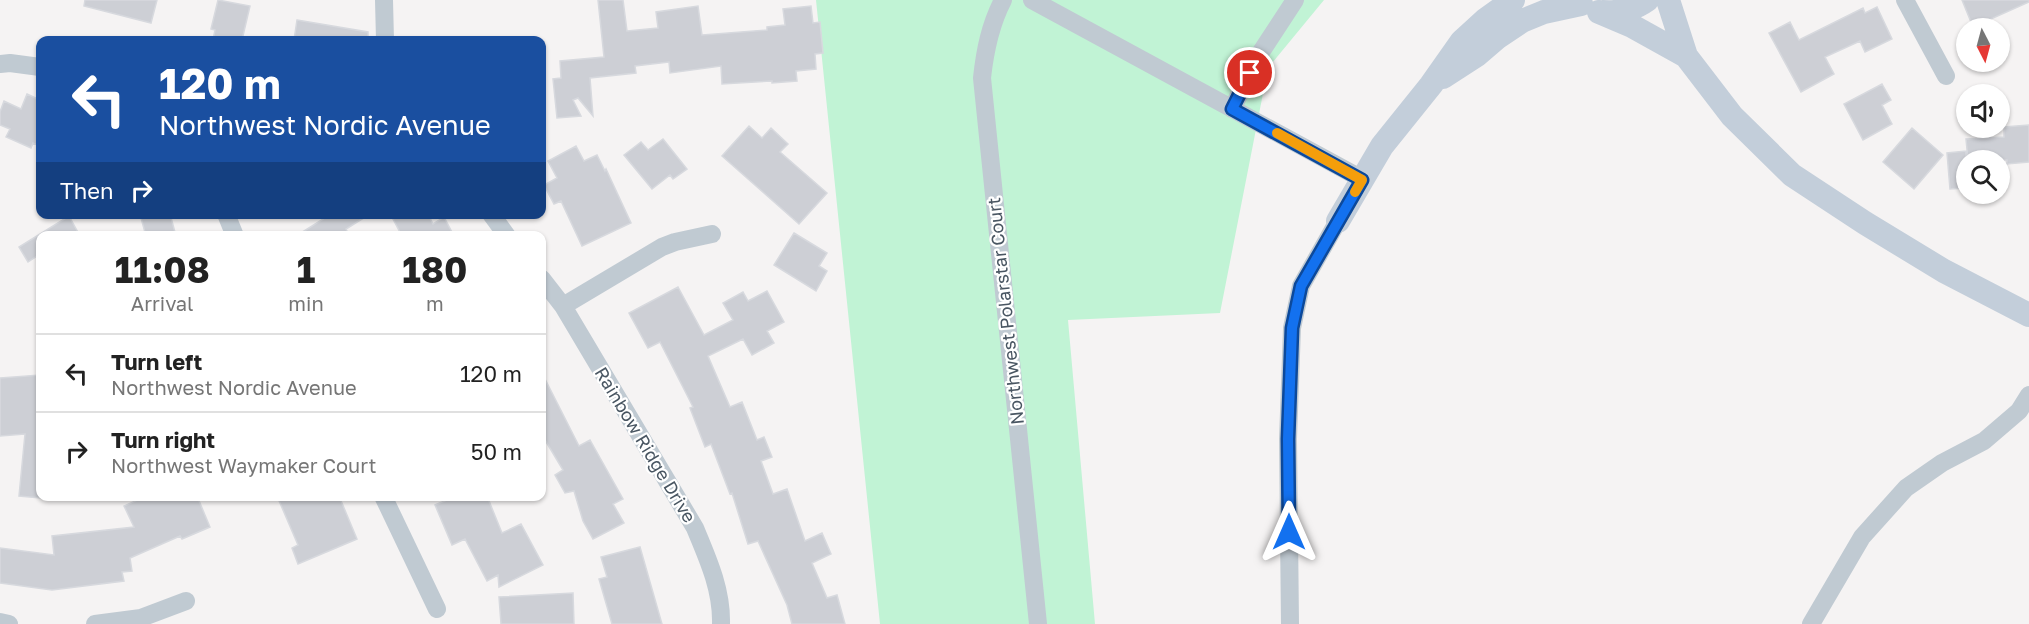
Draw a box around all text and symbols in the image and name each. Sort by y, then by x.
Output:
north arrow [1956,18,2010,72]
map controls [1956,18,2010,204]
pin [1224,47,1275,98]
icon: arrive [1233,56,1266,89]
text: 120 m [159,58,281,108]
icon: left [60,60,138,138]
button: sound [1956,84,2010,138]
text: Northwest Nordic Avenue [159,109,491,141]
button: search [1956,150,2010,204]
icon: right [125,174,158,207]
text: Then [60,177,113,204]
street label: Northwest Polarstar Court [982,196,1028,426]
text: 11:08 [115,248,210,291]
text: 1 [297,248,315,291]
text: 180 [402,248,467,291]
text: Arrival [131,291,194,315]
text: min [288,291,324,315]
text: m [426,291,444,315]
text: Turn left [111,348,202,375]
icon: left [60,357,93,390]
text: 120 m [460,360,522,387]
street label: Rainbow Ridge Drive [591,363,701,526]
text: Northwest Nordic Avenue [111,375,357,399]
text: Turn right [111,426,215,453]
icon: right [60,435,93,468]
text: 50 m [471,438,522,465]
text: Northwest Waymaker Court [111,453,376,477]
position arrow [1257,500,1321,564]

